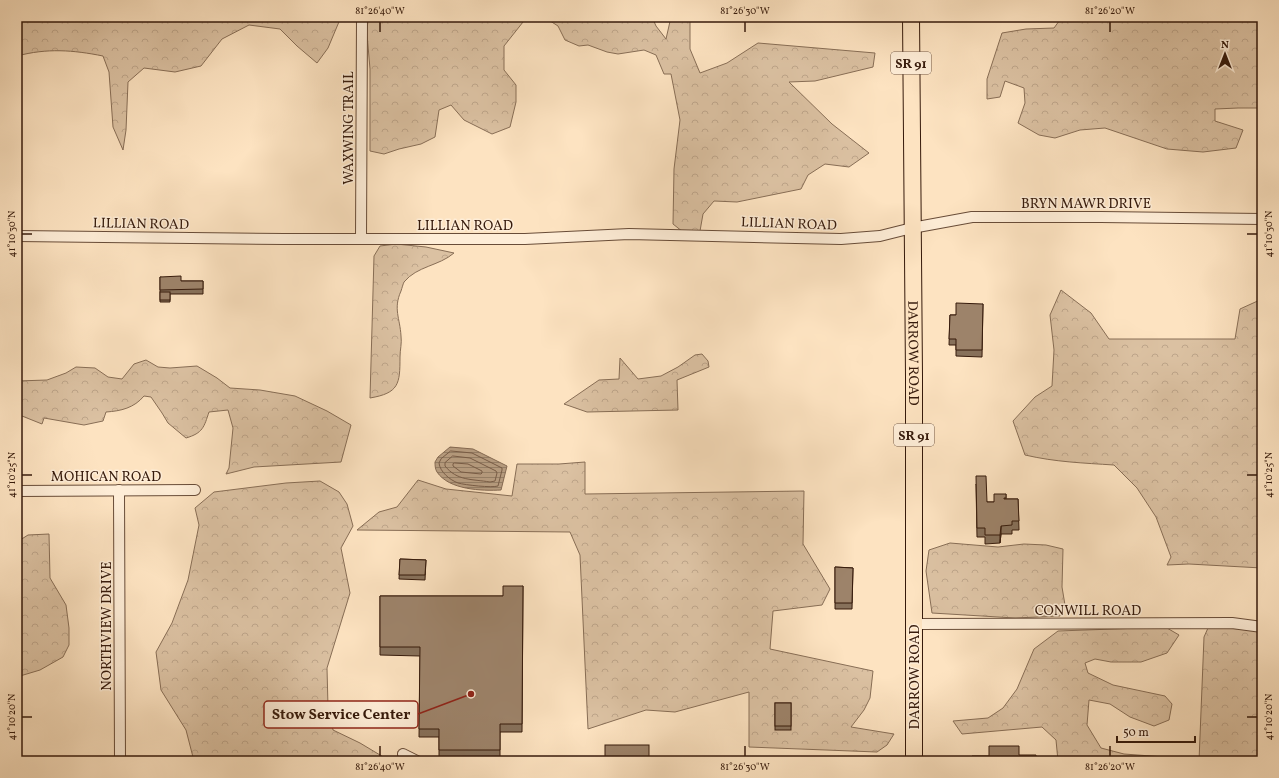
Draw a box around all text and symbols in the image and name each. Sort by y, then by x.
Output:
text: 81°26'40"W [355,4,405,18]
text: 81°26'30"W [720,4,770,18]
text: 81°26'20"W [1085,4,1135,18]
north arrow [1205,34,1245,74]
text: N [1221,38,1229,53]
road number: SR 91 [891,52,931,74]
street label: WAXWING TRAIL [340,71,359,185]
street label: BRYN MAWR DRIVE [1021,195,1151,214]
text: 41°10'30"N [5,210,19,257]
text: 41°10'30"N [1262,210,1276,257]
street label: LILLIAN ROAD [741,213,837,236]
street label: LILLIAN ROAD [93,214,189,235]
street label: LILLIAN ROAD [417,217,513,236]
street label: DARROW ROAD [902,300,922,406]
road number: SR 91 [894,424,934,446]
text: 41°10'25"N [5,451,19,498]
text: 41°10'25"N [1262,451,1276,498]
street label: MOHICAN ROAD [51,468,161,487]
street label: NORTHVIEW DRIVE [98,561,117,691]
street label: CONWILL ROAD [1035,602,1141,621]
street label: DARROW ROAD [906,624,925,730]
text: 41°10'20"N [5,693,19,741]
text: 41°10'20"N [1262,693,1276,741]
callout: Stow Service Center [264,701,418,728]
text: Stow Service Center [272,705,410,726]
scale bar [1117,718,1195,744]
text: 50 m [1123,725,1149,741]
text: 81°26'40"W [355,760,405,774]
text: 81°26'30"W [720,760,770,774]
text: 81°26'20"W [1085,760,1135,774]

